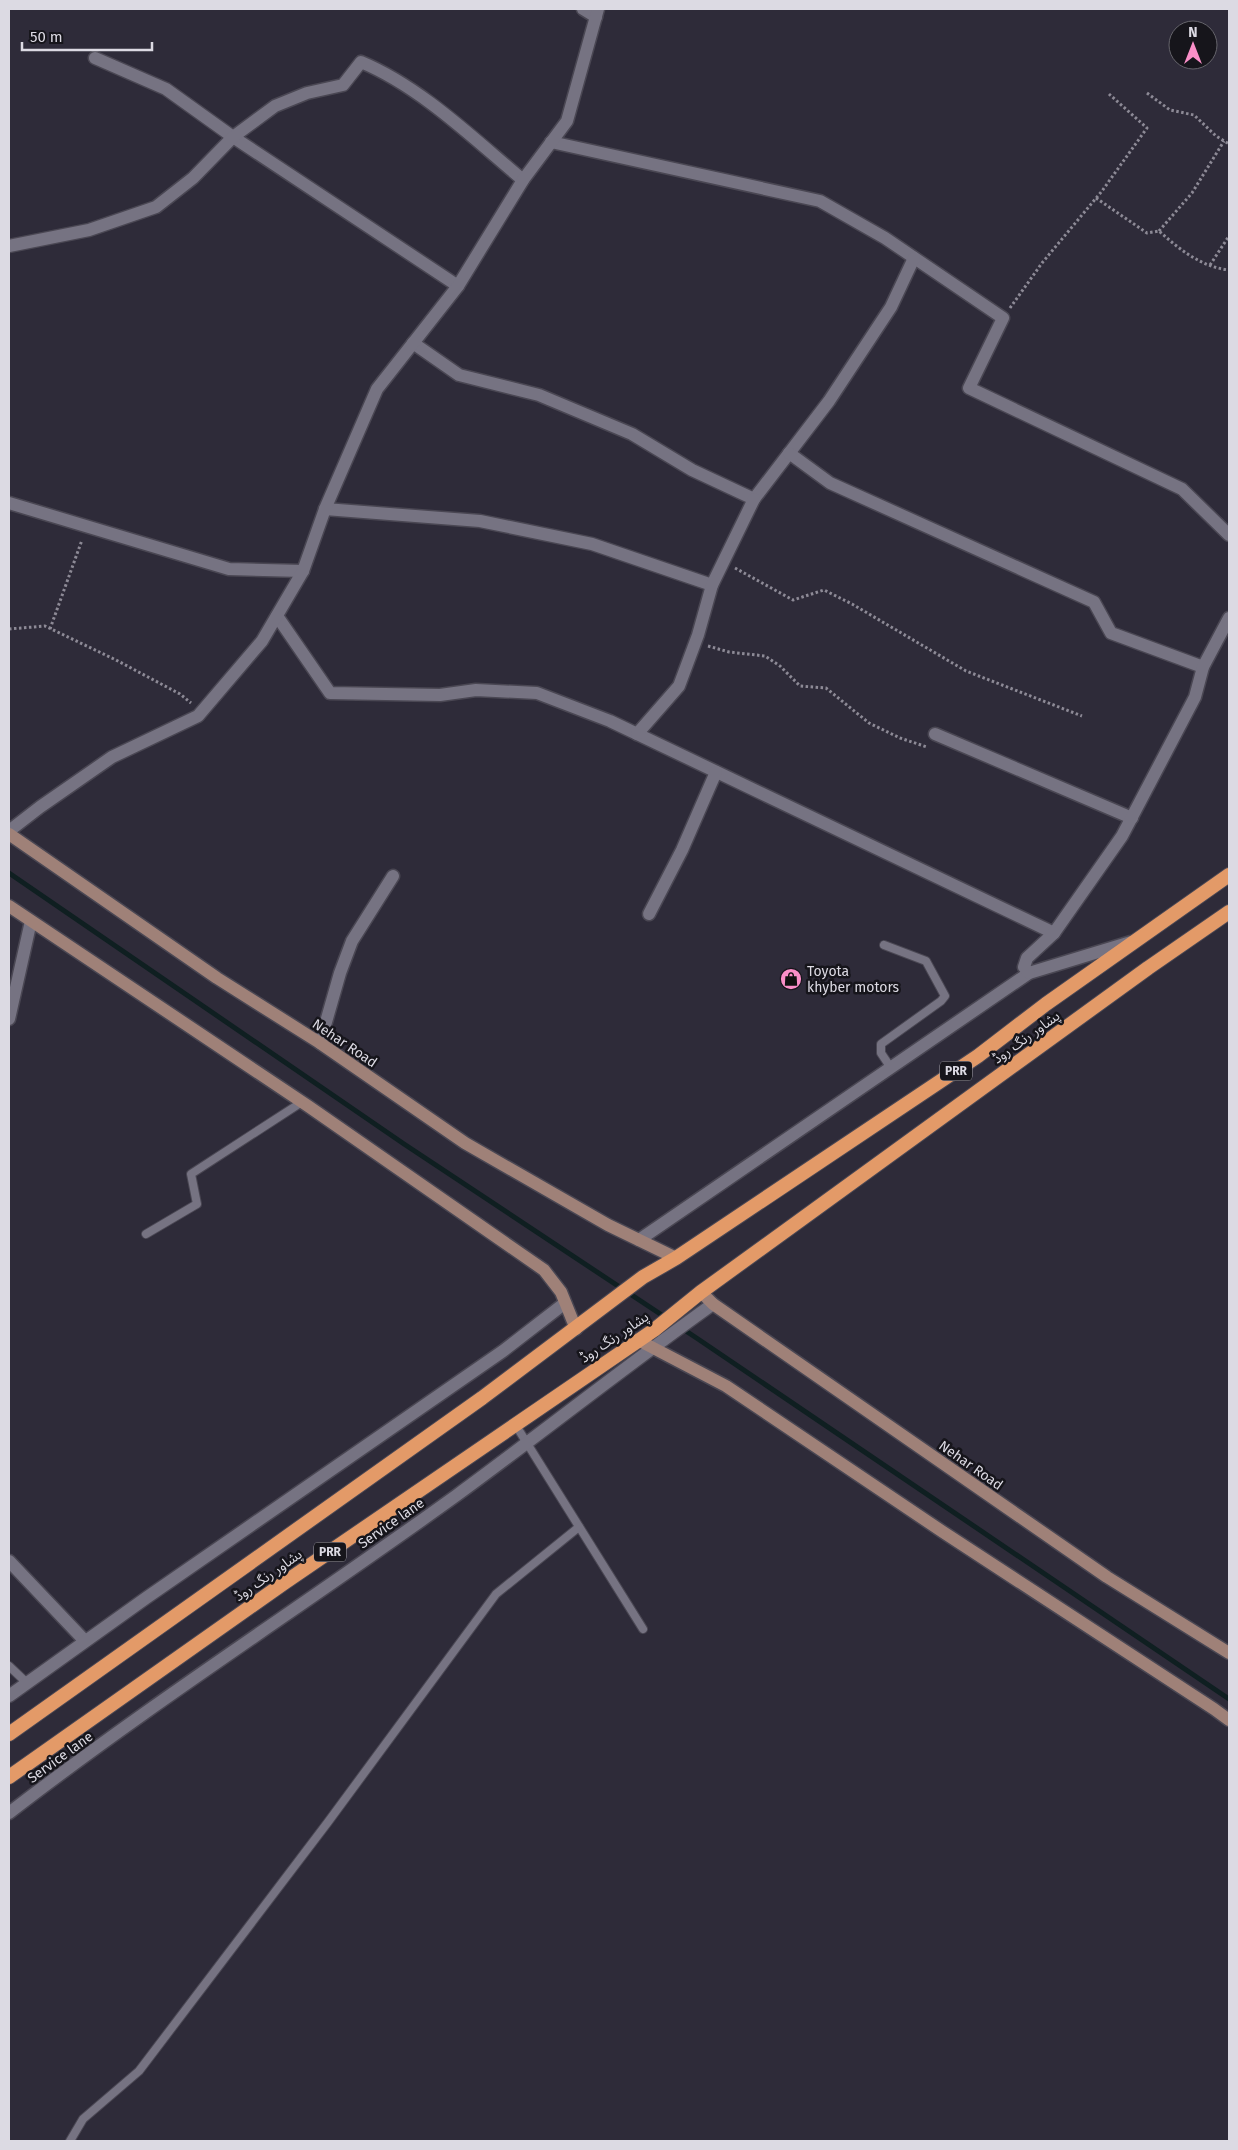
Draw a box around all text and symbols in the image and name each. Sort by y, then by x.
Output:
scale bar [22,20,152,52]
north arrow [1168,20,1218,70]
text: N [1188,24,1198,41]
text: 50 m [30,28,63,46]
place label: Toyota khyber motors [807,963,900,996]
shop icon: Toyota khyber motors [779,967,803,991]
street label: پشاور رنگ روڈ [989,1007,1064,1068]
street label: Nehar Road [309,1016,380,1071]
road number: PRR [940,1062,972,1080]
street label: پشاور رنگ روڈ [577,1308,652,1368]
street label: Nehar Road [935,1437,1006,1494]
street label: Service lane [355,1494,428,1552]
road number: PRR [314,1542,346,1561]
street label: پشاور رنگ روڈ [231,1546,306,1606]
street label: Service lane [24,1728,96,1787]

